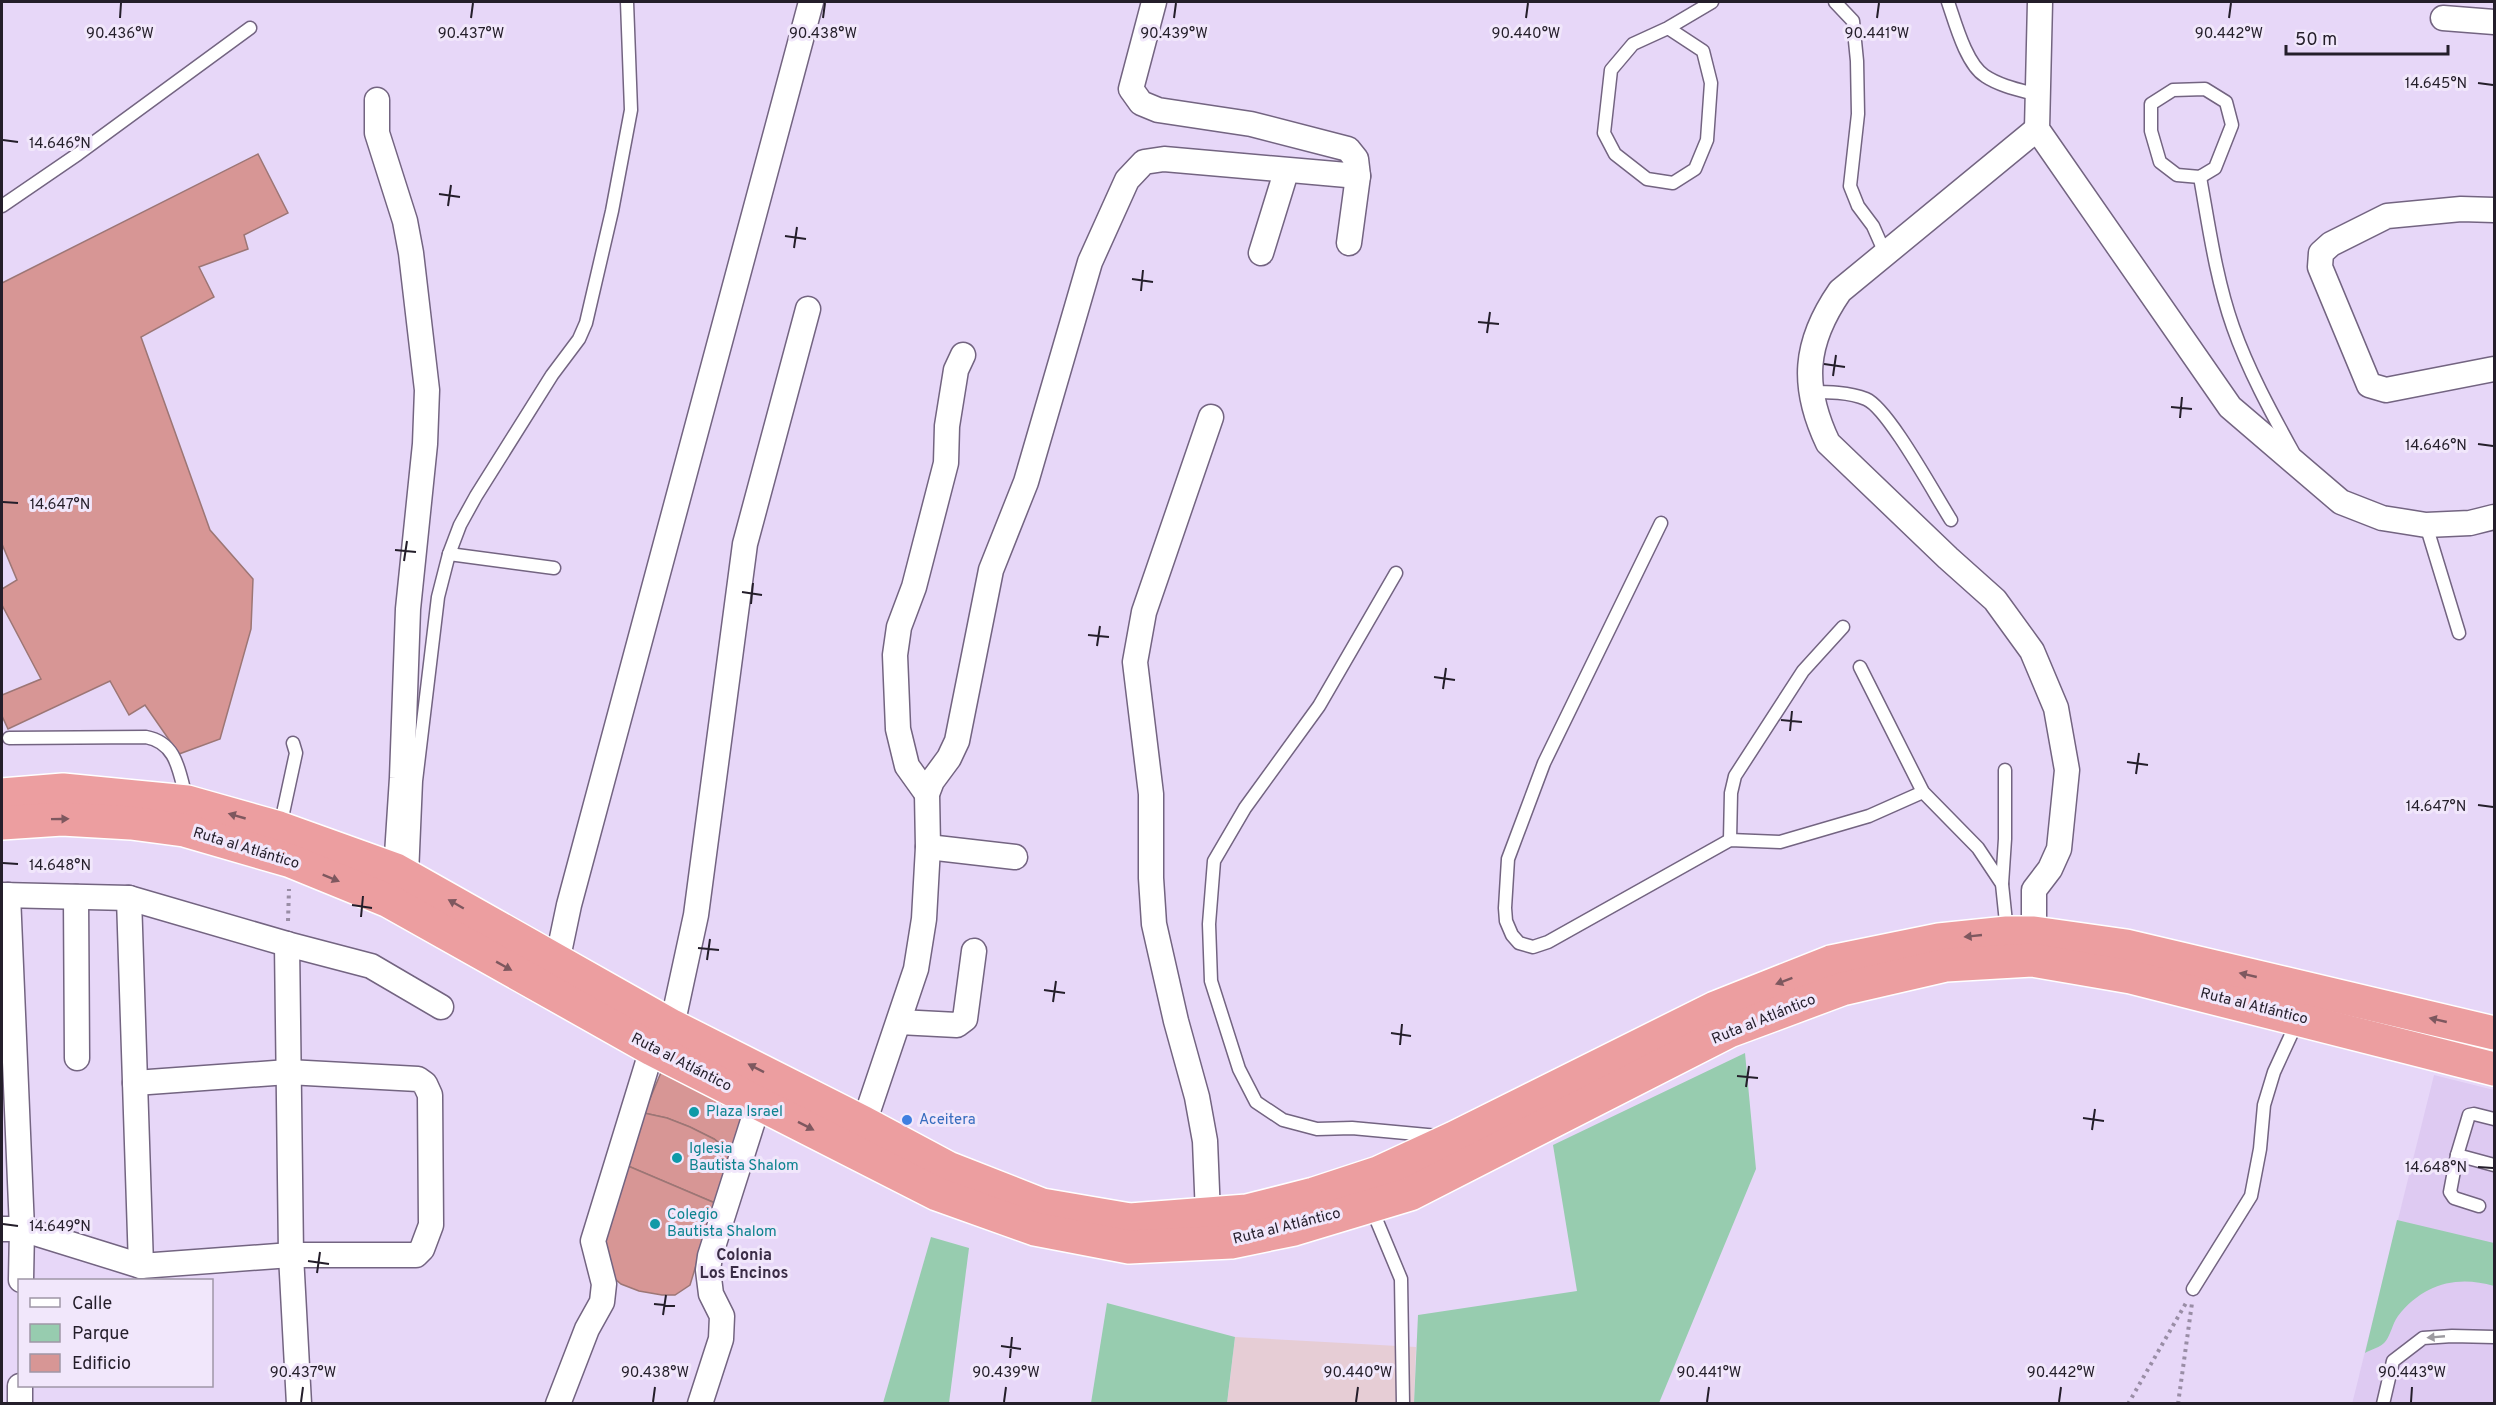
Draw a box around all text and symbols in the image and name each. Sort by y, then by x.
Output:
scale bar [2286,18,2448,56]
text: 90.436°W [86,25,154,44]
text: 90.437°W [438,25,504,44]
text: 90.438°W [789,25,857,44]
text: 90.439°W [1140,25,1208,44]
text: 90.440°W [1492,25,1560,44]
text: 90.441°W [1845,25,1909,44]
text: 90.442°W [2195,25,2263,44]
text: 50 m [2295,29,2337,52]
text: 14.645°N [2405,75,2467,94]
text: 14.646°N [29,135,91,154]
text: 14.646°N [2405,437,2467,456]
text: 14.647°N [30,496,90,515]
text: 14.647°N [2406,798,2466,817]
one-way arrow [228,811,246,820]
one-way arrow [50,815,69,824]
street label: Ruta al Atlántico [190,824,302,874]
text: 14.648°N [29,857,91,876]
one-way arrow [322,873,340,883]
one-way arrow [447,899,464,909]
one-way arrow [1964,931,1983,941]
one-way arrow [496,961,513,971]
one-way arrow [2239,969,2257,979]
one-way arrow [1775,976,1793,986]
street label: Ruta al Atlántico [2198,984,2310,1030]
street label: Ruta al Atlántico [1709,991,1819,1049]
one-way arrow [2428,1015,2447,1024]
street label: Ruta al Atlántico [627,1029,735,1097]
one-way arrow [747,1063,764,1073]
place label: Plaza Israel [706,1103,783,1122]
marker: Plaza Israel [687,1105,701,1119]
place label: Aceitera [919,1111,976,1130]
marker: Aceitera [900,1113,914,1127]
one-way arrow [798,1121,815,1131]
place label: Iglesia Bautista Shalom [689,1140,799,1176]
marker: Iglesia Bautista Shalom [670,1151,684,1165]
text: 14.648°N [2405,1159,2467,1178]
street label: Ruta al Atlántico [1231,1204,1343,1250]
place label: Colegio Bautista Shalom [667,1206,777,1242]
marker: Colegio Bautista Shalom [648,1217,662,1231]
text: 14.649°N [29,1218,91,1237]
district label: Colonia Los Encinos [700,1246,789,1284]
legend [18,1279,213,1387]
text: Calle [72,1293,112,1316]
text: Parque [72,1323,129,1346]
one-way arrow [2427,1332,2446,1342]
text: Edificio [72,1353,131,1376]
text: 90.437°W [270,1364,336,1383]
text: 90.438°W [621,1364,689,1383]
text: 90.439°W [972,1364,1040,1383]
text: 90.440°W [1324,1364,1392,1383]
text: 90.441°W [1677,1364,1741,1383]
text: 90.442°W [2027,1364,2095,1383]
text: 90.443°W [2378,1364,2446,1383]

